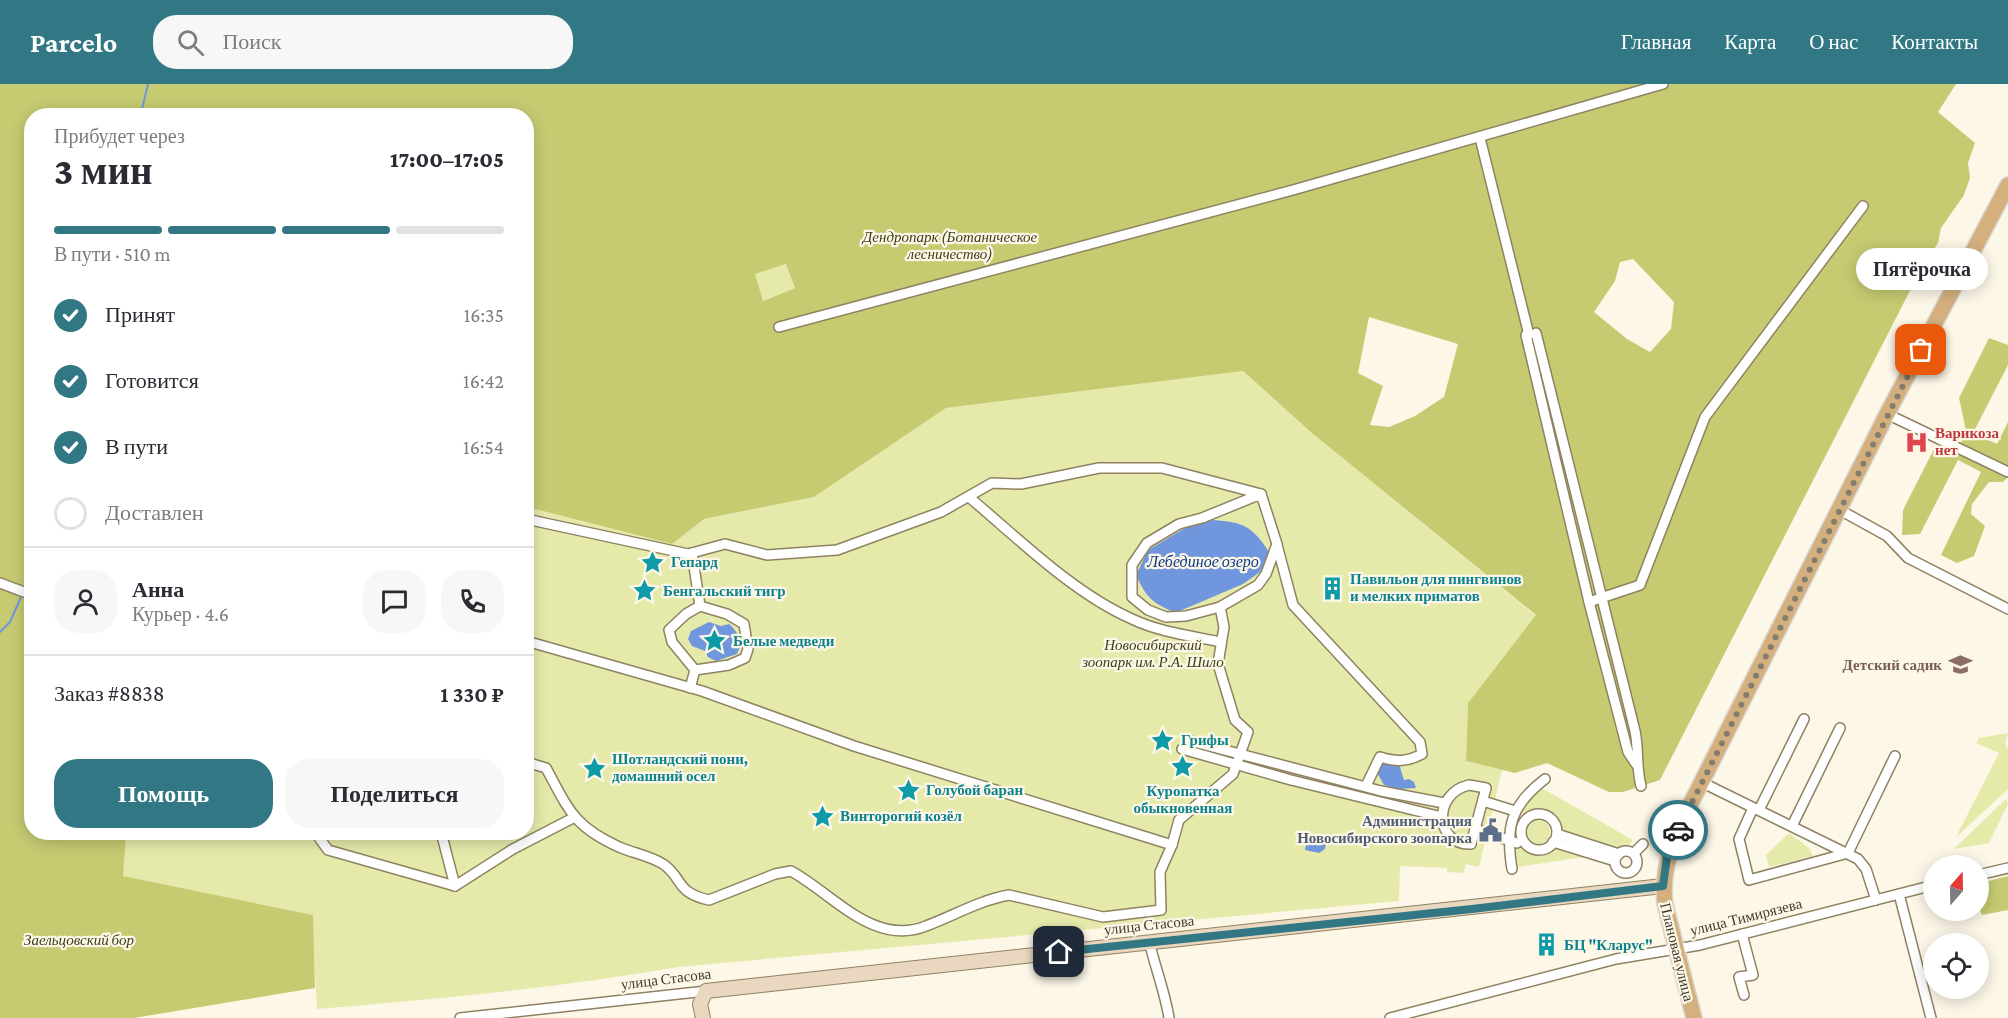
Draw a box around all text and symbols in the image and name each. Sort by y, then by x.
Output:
search box [153,15,573,69]
icon: search [174,26,207,59]
text: Parcelo [30,27,117,58]
text: Поиск [222,29,282,54]
text: Главная [1621,30,1691,54]
text: Карта [1724,30,1776,54]
text: О нас [1809,30,1858,54]
text: Контакты [1891,30,1978,54]
text: Прибудет через [54,125,185,147]
text: 17:00–17:05 [390,147,504,172]
text: 3 мин [54,149,152,192]
park label: Дендропарк (Ботаническое лесничество) [861,229,1038,263]
text: В пути · 510 m [54,243,171,265]
callout: Пятёрочка [1855,248,1987,290]
text: Пятёрочка [1873,258,1971,280]
icon: check [54,299,87,332]
text: Принят [105,302,175,327]
text: 16:35 [464,304,504,326]
pin [1895,324,1946,375]
icon: bag [1904,333,1937,366]
icon: check [54,365,87,398]
text: Готовится [105,368,199,393]
text: 16:42 [463,370,504,392]
place label: Варикоза нет [1935,425,1999,458]
hospital icon: Варикоза нет [1904,429,1930,455]
icon: check [54,431,87,464]
text: В пути [105,434,168,459]
text: 16:54 [463,436,504,458]
text: Доставлен [105,500,204,525]
place icon: Гепард [640,549,666,575]
water label: Лебединое озеро [1146,553,1259,571]
place label: Гепард [671,554,718,570]
button: person [54,570,117,633]
button: chat [363,570,426,633]
button: phone [441,570,504,633]
place label: Павильон для пингвинов и мелких приматов [1350,571,1522,604]
building icon: Павильон для пингвинов и мелких приматов [1319,575,1345,601]
text: Анна [132,577,184,602]
place icon: Бенгальский тигр [632,578,658,604]
place label: Бенгальский тигр [663,583,786,599]
text: Курьер · 4.6 [132,603,229,625]
place icon: Белые медведи [702,628,728,654]
place label: Белые медведи [733,633,835,649]
park label: Новосибирский зоопарк им. Р.А. Шило [1081,637,1224,670]
school or university icon: Детский садик [1947,652,1973,678]
place label: Детский садик [1843,657,1942,673]
text: Заказ #8838 [54,681,165,706]
text: 1 330 ₽ [440,682,504,707]
place icon: Грифы [1150,727,1176,753]
place label: Грифы [1181,732,1229,748]
place label: Шотландский пони, домашний осел [612,751,748,784]
place icon: Куропатка обыкновенная [1170,754,1196,780]
place icon: Шотландский пони, домашний осел [581,755,607,781]
button: Помощь [54,759,273,828]
button: Поделиться [285,759,504,828]
place icon: Голубой баран [895,777,921,803]
place label: Голубой баран [926,782,1023,798]
place label: Куропатка обыкновенная [1134,783,1232,816]
courier [1648,800,1708,860]
place icon: Винторогий козёл [809,803,835,829]
place label: Винторогий козёл [840,808,962,824]
place label: Администрация Новосибирского зоопарка [1297,813,1473,846]
icon: car [1662,814,1695,847]
public building icon: Администрация Новосибирского зоопарка [1477,817,1503,843]
north arrow [1923,855,1989,921]
map controls [1923,855,1989,999]
street label: улица Тимирязева [1688,895,1804,939]
street label: Плановая улица [1657,901,1697,1003]
street label: улица Стасова [1103,912,1195,938]
pin [1033,926,1084,977]
park label: Заельцовский бор [24,932,134,948]
building icon: БЦ "Кларус" [1533,932,1559,958]
button: locate [1923,933,1989,999]
icon: home [1042,935,1075,968]
place label: БЦ "Кларус" [1564,937,1653,953]
street label: улица Стасова [620,965,712,992]

